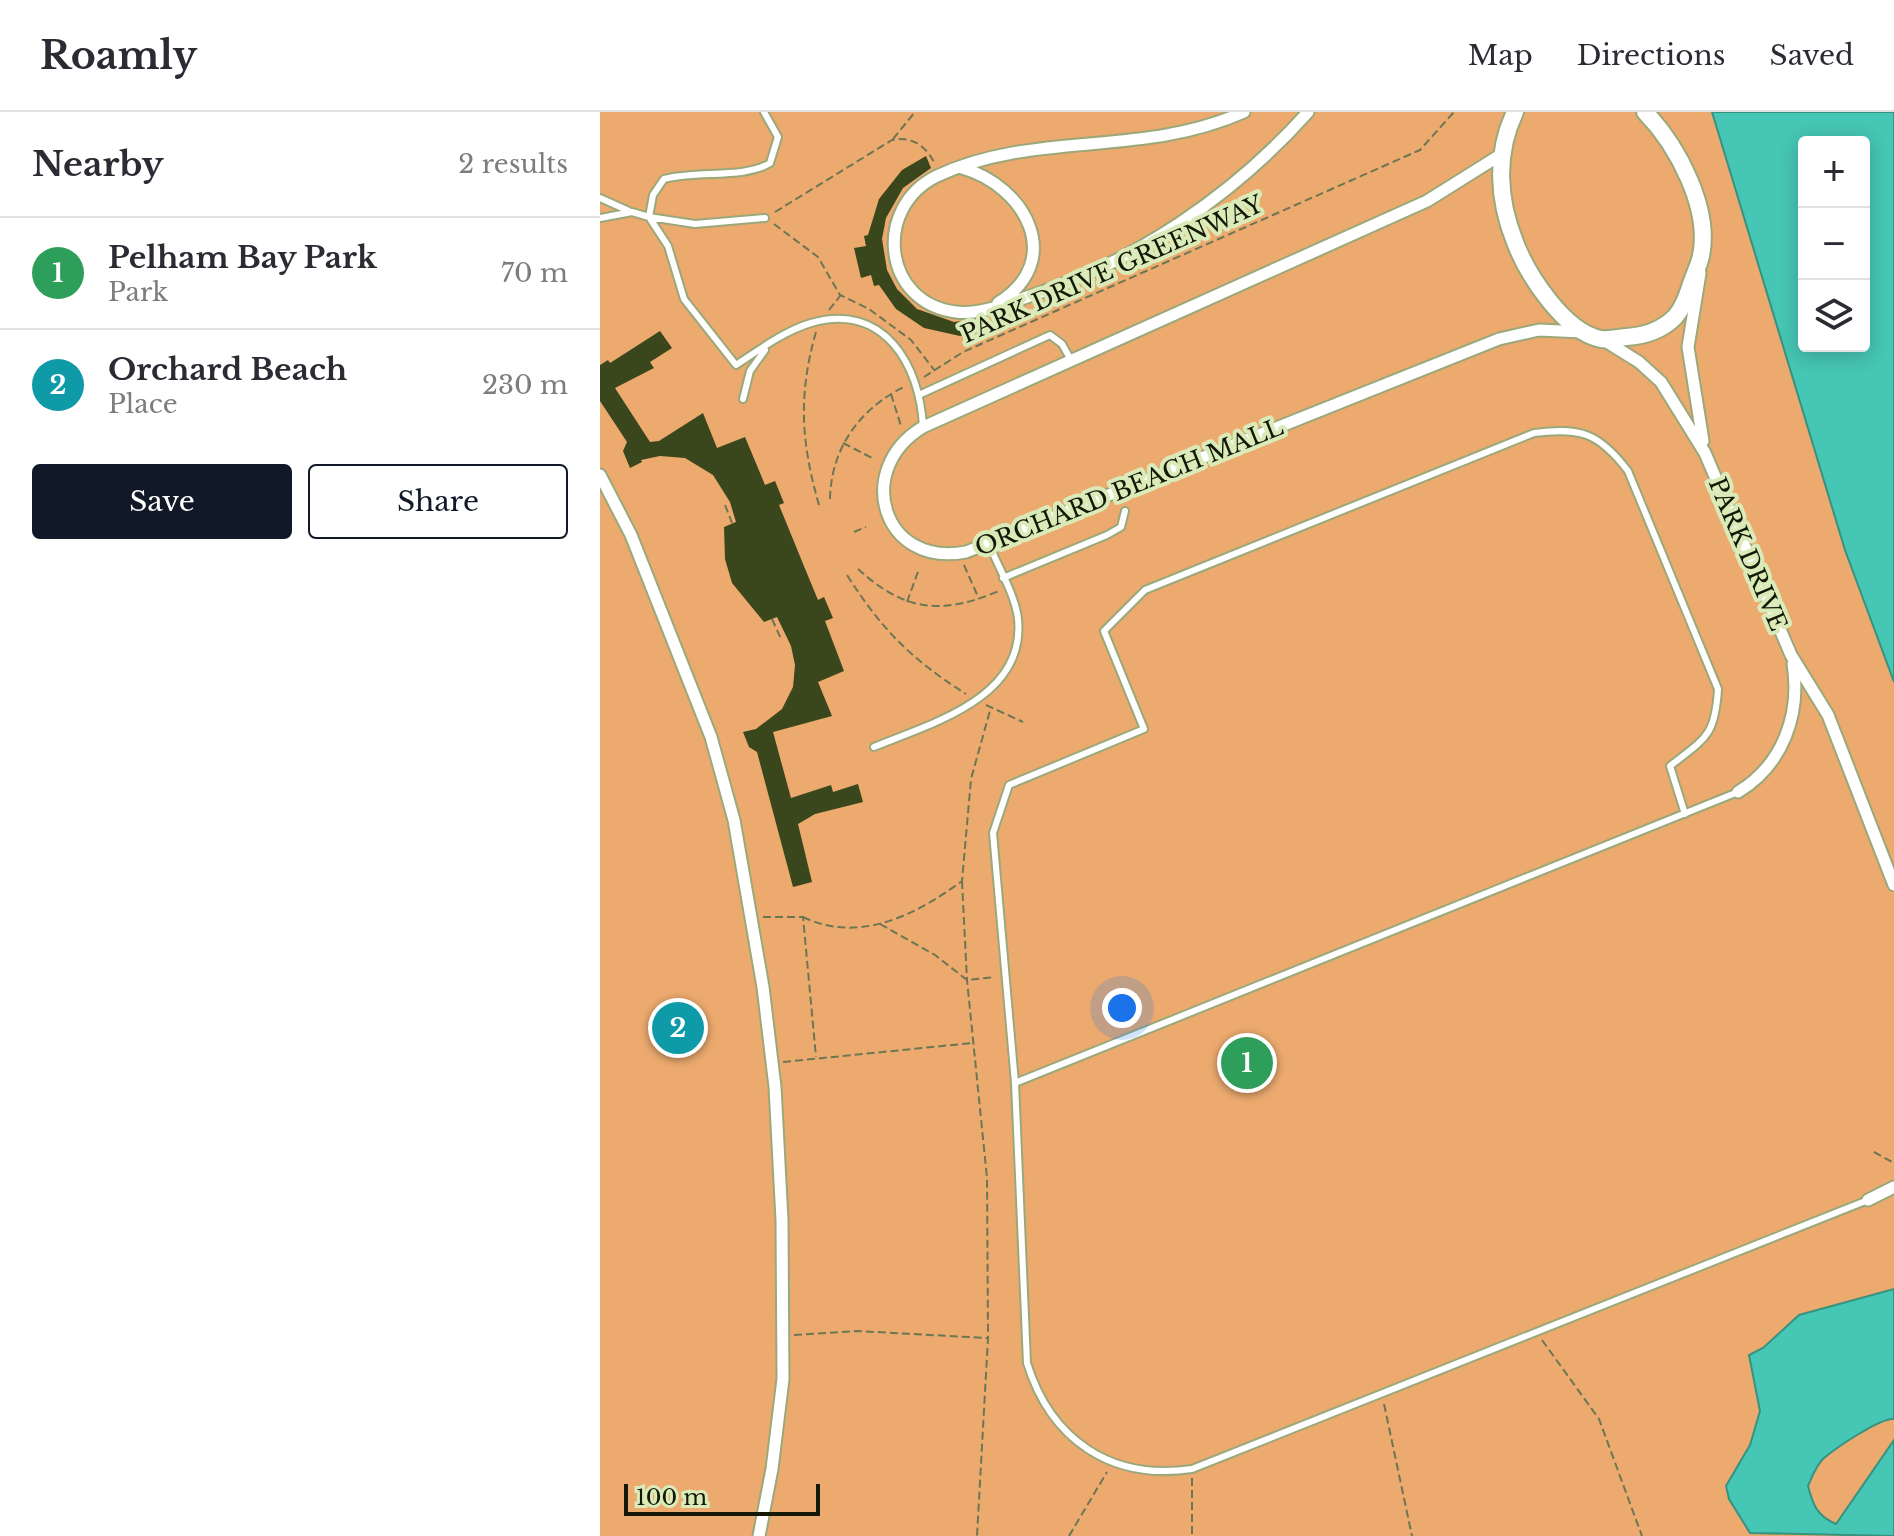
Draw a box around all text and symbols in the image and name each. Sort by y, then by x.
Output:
text: Roamly [40,32,197,79]
text: Map [1468,38,1533,73]
text: Directions [1577,38,1726,73]
text: Saved [1770,38,1854,73]
map controls [1798,136,1870,352]
button: + [1798,136,1870,208]
text: Nearby [32,143,164,185]
text: 2 results [458,148,568,180]
street label: PARK DRIVE GREENWAY [956,189,1268,349]
button: − [1798,208,1870,280]
text: Pelham Bay Park [108,239,377,276]
text: 1 [52,257,64,289]
text: 70 m [501,257,568,289]
text: Park [108,276,168,308]
button: layers [1798,280,1870,352]
text: Orchard Beach [108,351,347,388]
text: 2 [50,369,66,401]
text: 230 m [482,369,568,401]
text: Place [108,388,178,420]
street label: ORCHARD BEACH MALL [971,412,1287,562]
button: Save [32,464,292,539]
button: Share [308,464,568,539]
street label: PARK DRIVE [1703,473,1793,635]
your location [1102,988,1142,1028]
pin: 2 [652,998,704,1058]
pin: 1 [1221,1033,1273,1093]
scale bar [624,1480,820,1516]
text: 100 m [636,1484,707,1511]

